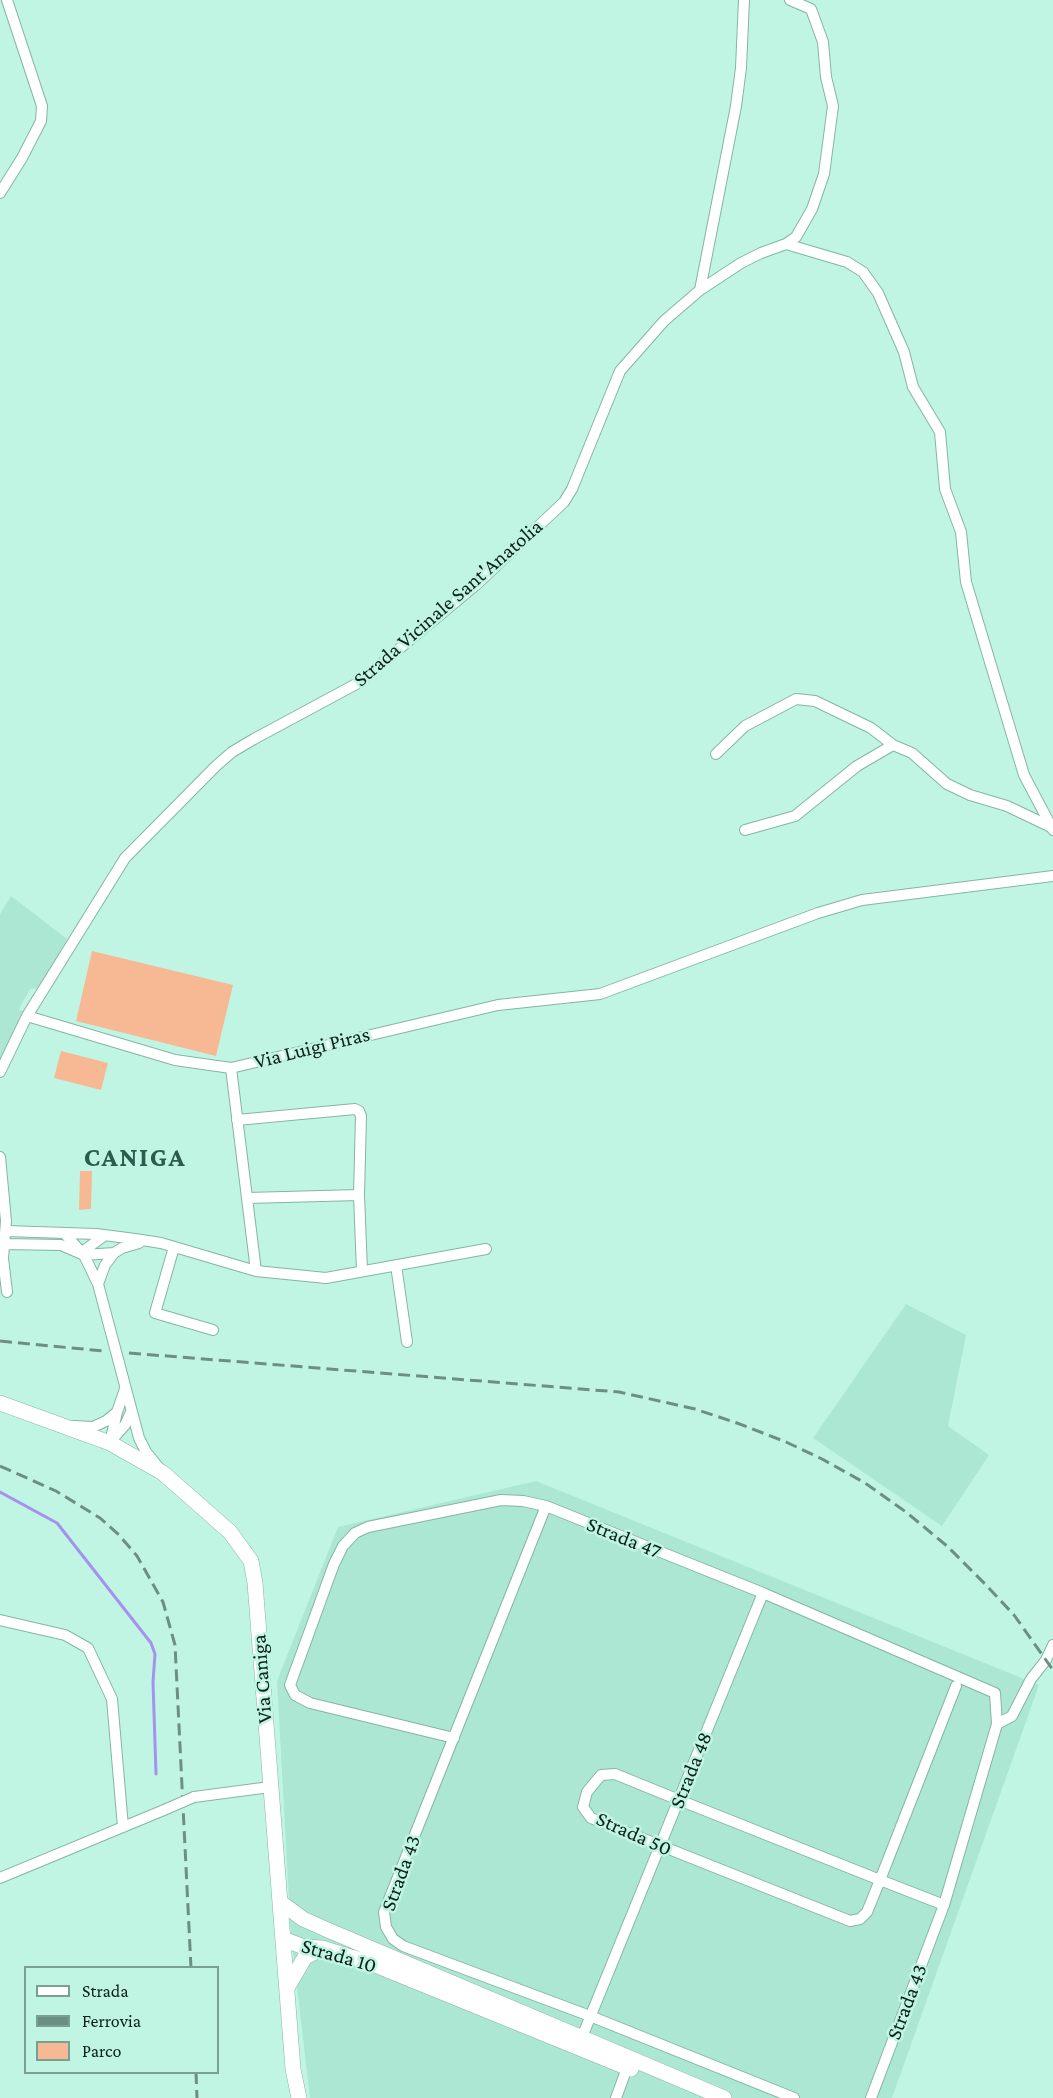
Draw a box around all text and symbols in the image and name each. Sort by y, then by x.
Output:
street label: Strada Vicinale Sant'Anatolia [348,514,548,692]
street label: Via Luigi Piras [252,1021,372,1075]
district label: CANIGA [84,1142,186,1174]
street label: Strada 47 [583,1512,665,1564]
street label: Via Caniga [246,1634,278,1724]
street label: Strada 48 [664,1728,718,1812]
street label: Strada 50 [592,1806,676,1862]
street label: Strada 43 [376,1832,426,1914]
street label: Strada 10 [298,1933,380,1979]
street label: Strada 43 [881,1961,933,2043]
legend [24,1966,219,2074]
text: Strada [82,1981,129,2001]
text: Ferrovia [82,2011,141,2031]
text: Parco [82,2041,121,2061]

